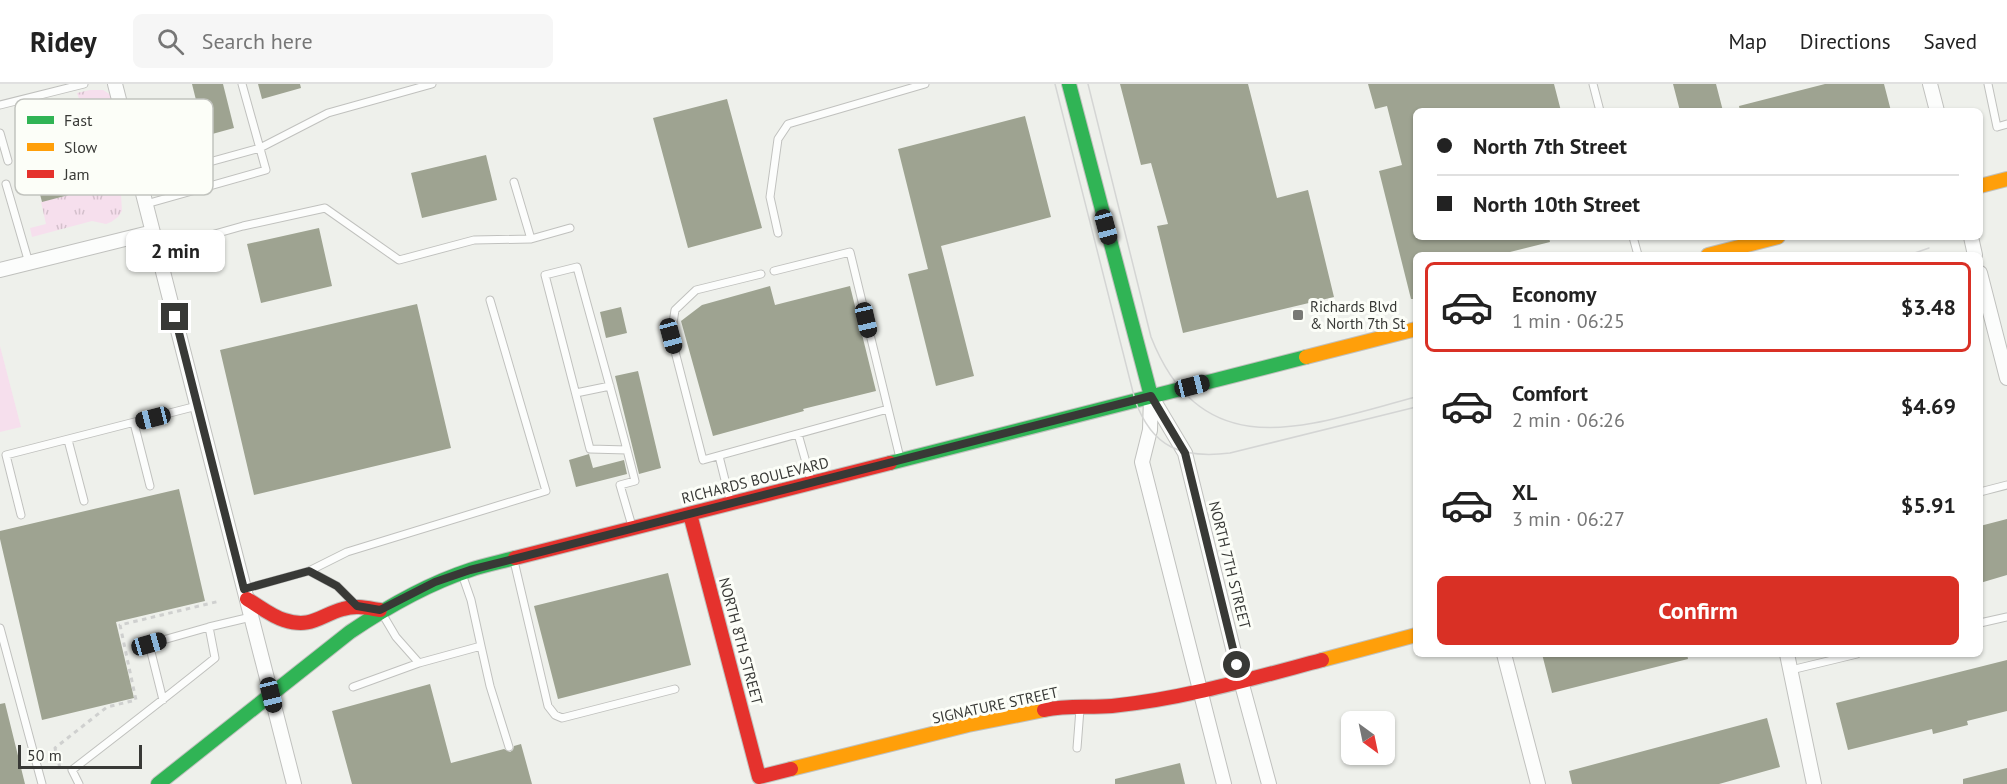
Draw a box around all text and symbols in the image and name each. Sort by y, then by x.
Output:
search box [133,14,553,68]
text: Ridey [30,23,97,60]
icon: search [154,25,187,58]
text: Search here [202,27,313,55]
text: Map [1728,28,1767,55]
text: Directions [1800,28,1891,55]
text: Saved [1924,28,1977,55]
legend [15,99,213,195]
text: Fast [64,110,93,130]
text: North 7th Street [1473,132,1627,160]
text: Slow [64,137,98,157]
text: Jam [63,164,90,184]
text: North 10th Street [1473,190,1640,218]
car [1093,207,1119,247]
callout: 2 min [126,230,225,272]
text: 2 min [151,238,200,264]
icon: car [1440,280,1494,334]
text: Economy [1512,280,1596,308]
text: $3.48 [1901,293,1956,321]
place label: Richards Blvd & North 7th St [1310,297,1405,333]
car [853,300,879,340]
route end [161,303,188,330]
marker: Richards Blvd & North 7th St [1291,308,1305,322]
text: 1 min · 06:25 [1512,308,1625,334]
car [658,316,684,356]
car [1172,373,1212,399]
icon: car [1440,379,1494,433]
text: Comfort [1512,379,1588,407]
text: $4.69 [1901,392,1956,420]
car [133,405,173,431]
text: 2 min · 06:26 [1512,407,1625,433]
street label: RICHARDS BOULEVARD [679,452,831,508]
icon: car [1440,478,1494,532]
text: XL [1512,478,1537,506]
text: $5.91 [1901,491,1956,519]
street label: NORTH 7TH STREET [1205,499,1255,631]
text: 3 min · 06:27 [1512,506,1625,532]
street label: NORTH 8TH STREET [715,575,767,707]
button: Confirm [1437,576,1959,645]
car [129,630,169,658]
route start [1223,651,1250,678]
car [258,675,284,715]
street label: SIGNATURE STREET [930,682,1060,728]
north arrow [1341,711,1395,765]
map controls [1341,711,1395,765]
scale bar [18,742,142,770]
text: 50 m [27,745,62,765]

